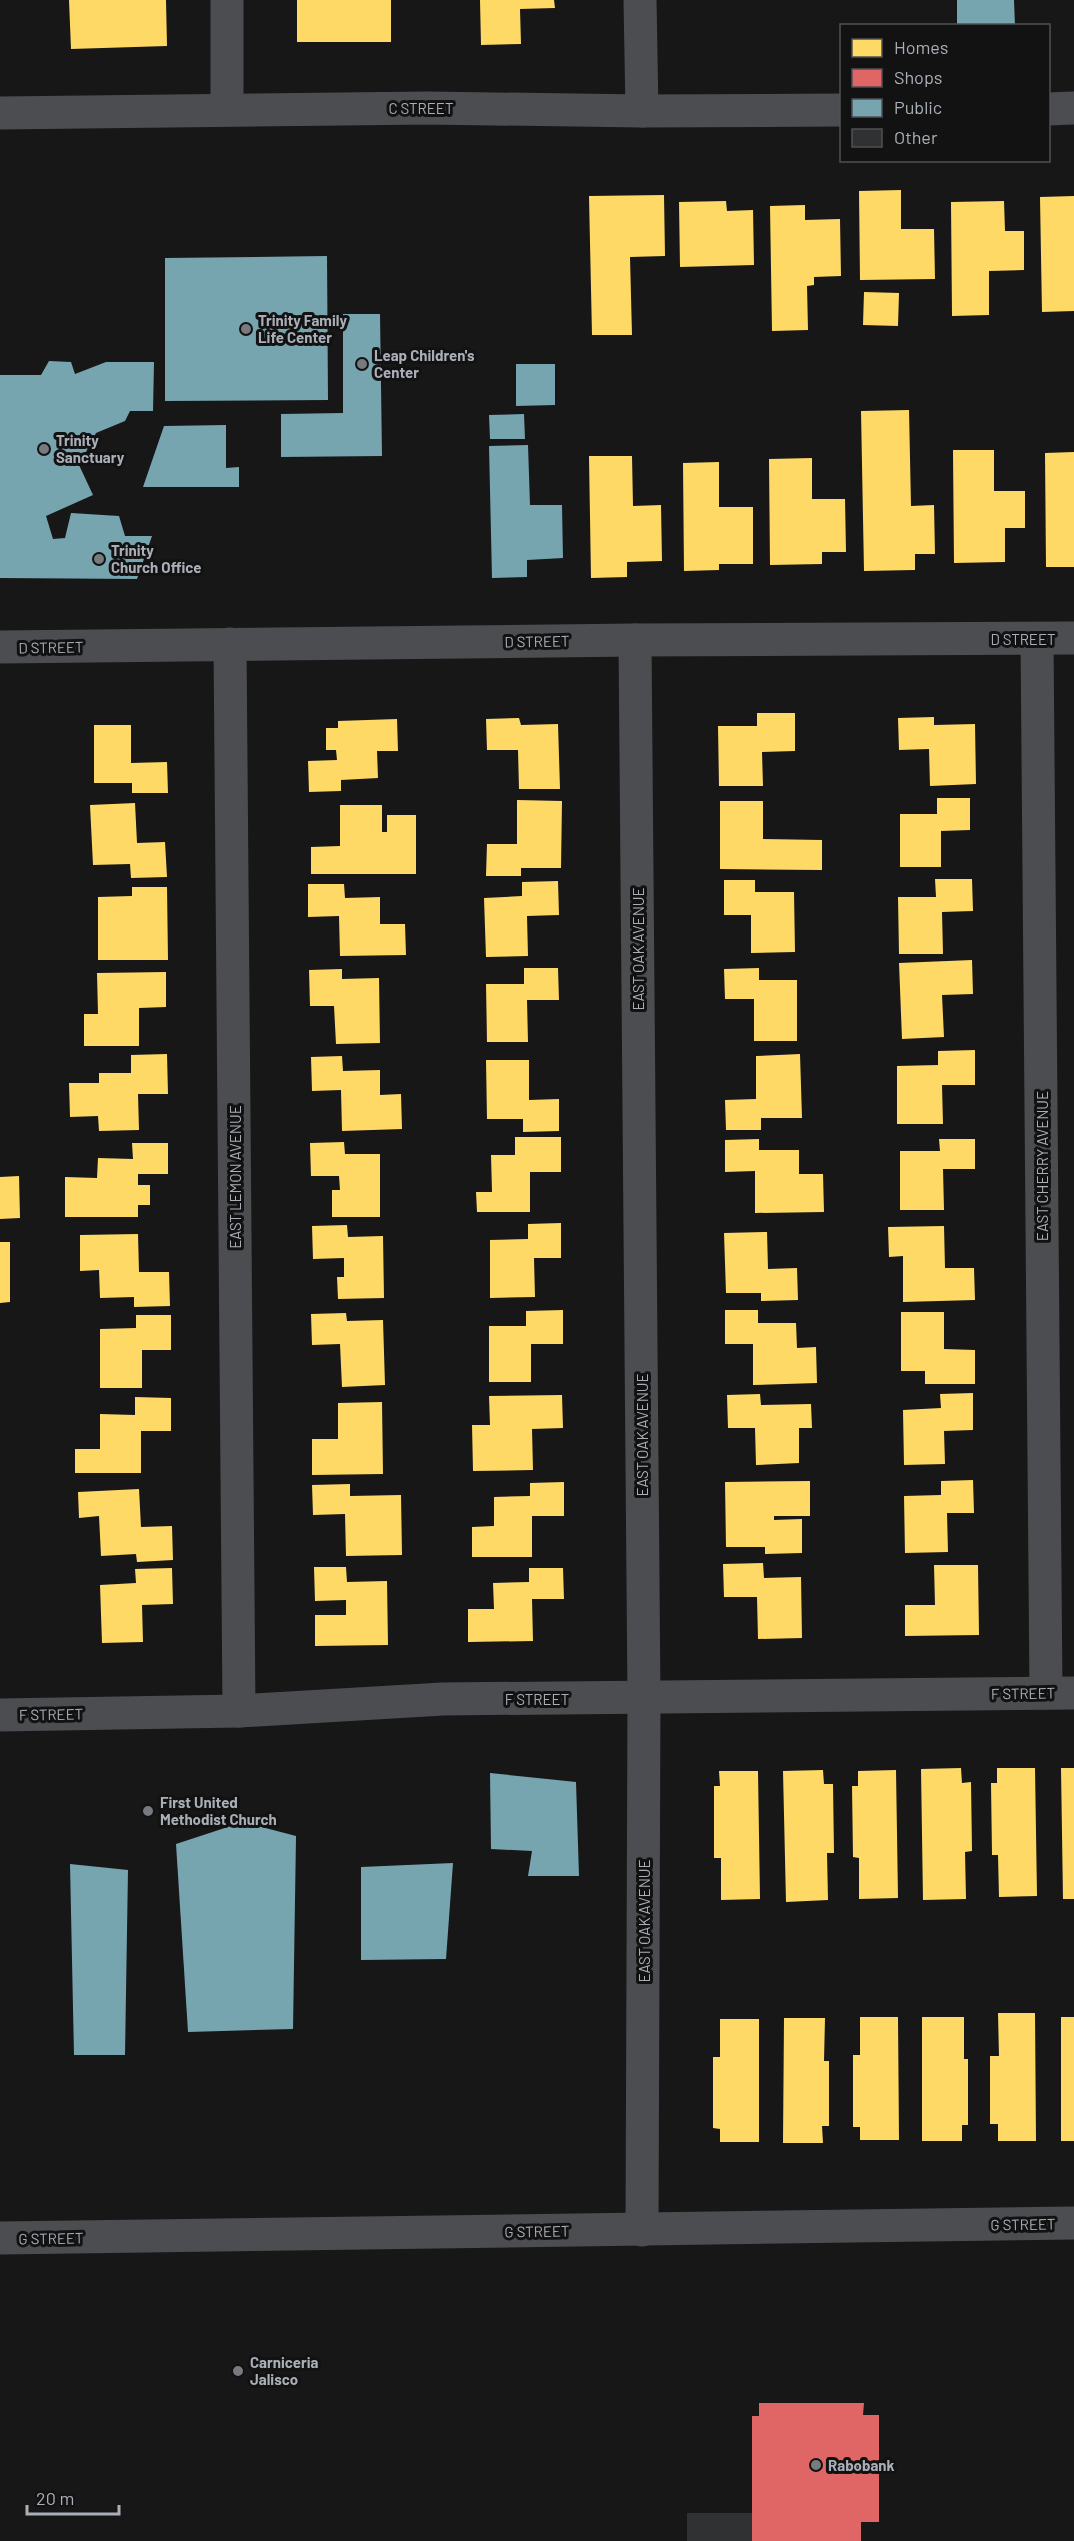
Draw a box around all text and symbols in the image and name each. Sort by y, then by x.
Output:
legend [840,24,1050,162]
text: Homes [894,36,948,58]
text: Shops [894,66,943,88]
text: Public [894,96,942,118]
street label: C STREET [389,99,453,117]
text: Other [894,126,938,148]
place label: Trinity Family Life Center [258,311,347,346]
marker: Trinity Family Life Center [239,322,253,336]
place label: Leap Children's Center [374,346,475,381]
marker: Leap Children's Center [355,357,369,371]
place label: Trinity Sanctuary [56,431,125,466]
marker: Trinity Sanctuary [37,442,51,456]
place label: Trinity Church Office [111,541,201,576]
marker: Trinity Church Office [92,552,106,566]
street label: D STREET [990,630,1056,648]
street label: D STREET [504,631,570,651]
street label: D STREET [18,637,84,657]
street label: EAST OAK AVENUE [629,887,647,1011]
street label: EAST CHERRY AVENUE [1033,1091,1051,1241]
street label: EAST LEMON AVENUE [226,1105,244,1249]
street label: EAST OAK AVENUE [633,1373,651,1497]
street label: F STREET [991,1683,1055,1703]
street label: F STREET [505,1690,569,1708]
street label: F STREET [19,1704,83,1724]
place label: First United Methodist Church [160,1793,277,1828]
marker: First United Methodist Church [141,1804,155,1818]
street label: EAST OAK AVENUE [635,1859,653,1983]
street label: G STREET [990,2214,1056,2234]
street label: G STREET [504,2221,570,2241]
street label: G STREET [18,2228,84,2248]
place label: Carniceria Jalisco [250,2353,318,2388]
marker: Carniceria Jalisco [231,2364,245,2378]
place label: Rabobank [828,2456,895,2474]
marker: Rabobank [809,2458,823,2472]
scale bar [27,2478,118,2516]
text: 20 m [36,2487,74,2509]

